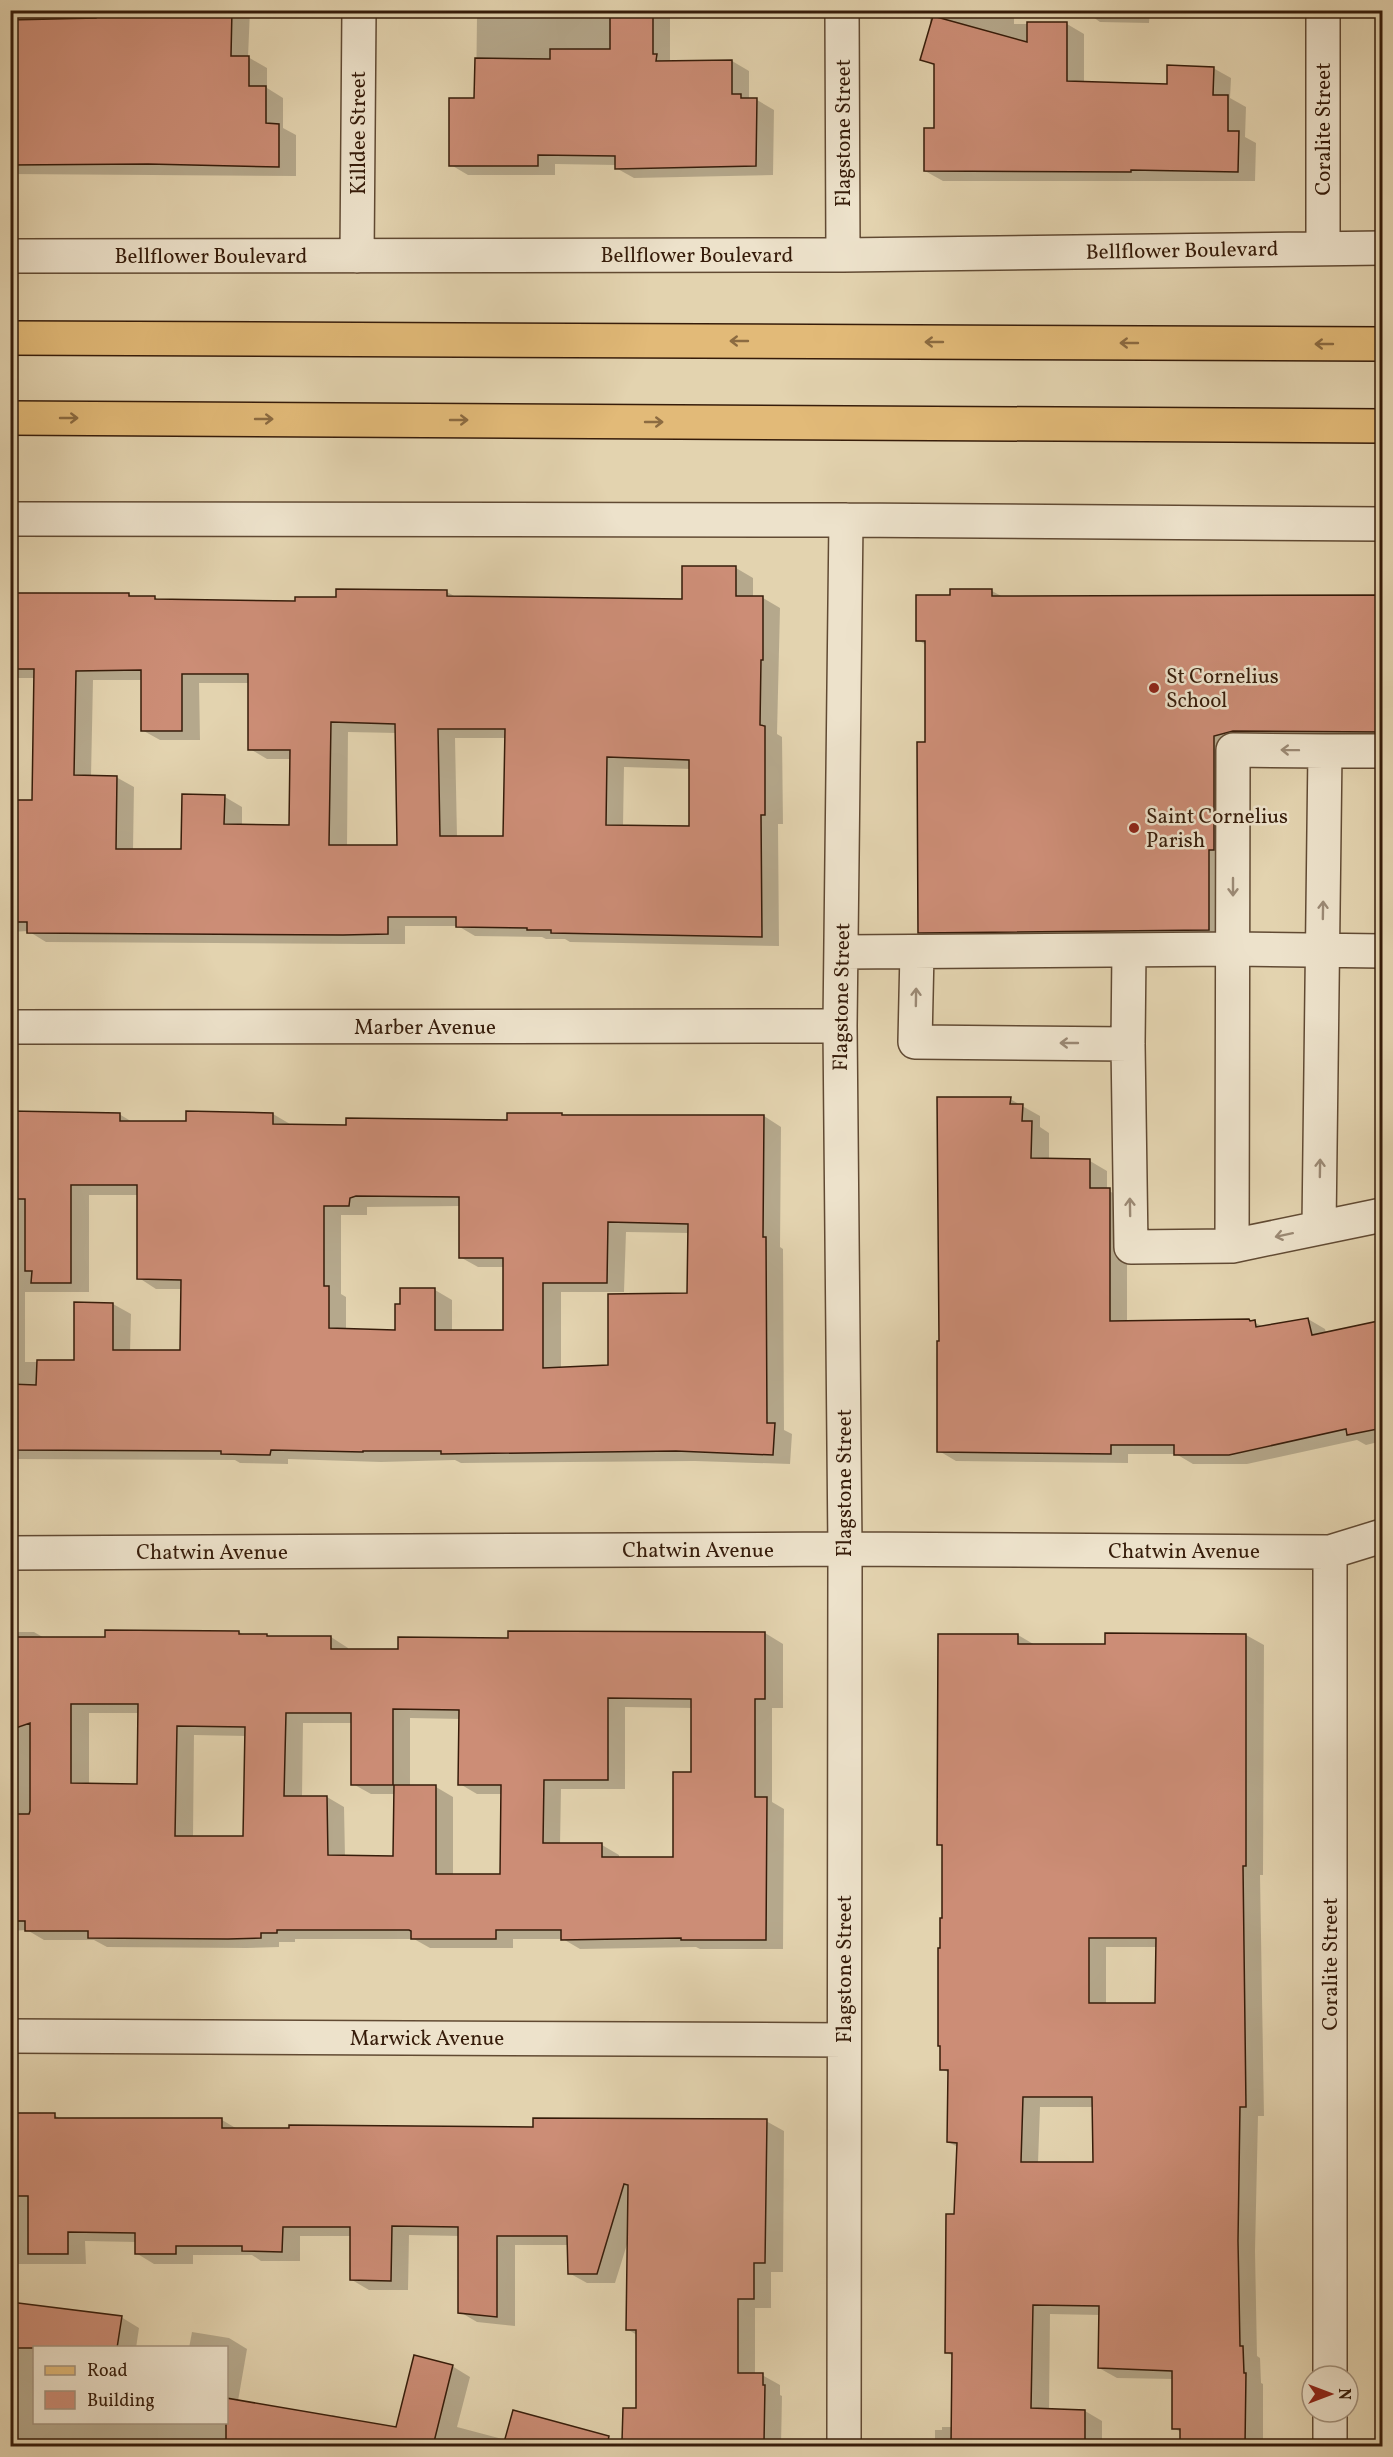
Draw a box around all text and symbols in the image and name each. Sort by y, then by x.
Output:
street label: Flagstone Street [830,59,859,207]
street label: Coralite Street [1310,62,1339,196]
street label: Killdee Street [345,71,374,195]
street label: Bellflower Boulevard [1085,235,1279,268]
street label: Bellflower Boulevard [601,242,793,271]
street label: Bellflower Boulevard [115,243,307,272]
one-way arrow [730,335,750,347]
one-way arrow [925,336,945,348]
one-way arrow [1120,337,1140,349]
one-way arrow [1315,338,1335,350]
one-way arrow [58,412,78,424]
one-way arrow [253,413,273,425]
one-way arrow [448,414,468,426]
one-way arrow [643,416,663,428]
place label: St Cornelius School [1166,663,1279,716]
marker: St Cornelius School [1147,681,1161,695]
one-way arrow [1281,744,1301,756]
place label: Saint Cornelius Parish [1146,803,1288,856]
marker: Saint Cornelius Parish [1127,821,1141,835]
one-way arrow [1227,877,1239,897]
one-way arrow [1317,901,1329,921]
street label: Flagstone Street [827,923,858,1071]
one-way arrow [910,988,922,1008]
street label: Marber Avenue [354,1014,496,1043]
one-way arrow [1060,1037,1080,1049]
one-way arrow [1314,1159,1326,1179]
one-way arrow [1124,1197,1136,1217]
one-way arrow [1275,1229,1294,1241]
street label: Flagstone Street [831,1409,860,1557]
street label: Chatwin Avenue [622,1537,774,1566]
street label: Chatwin Avenue [1108,1538,1260,1567]
street label: Chatwin Avenue [136,1539,288,1568]
street label: Flagstone Street [831,1895,860,2043]
street label: Coralite Street [1317,1897,1346,2031]
street label: Marwick Avenue [350,2025,504,2054]
legend [33,2346,228,2424]
text: Road [87,2359,128,2384]
north arrow [1300,2364,1360,2424]
text: N [1332,2388,1354,2400]
text: Building [87,2389,155,2414]

